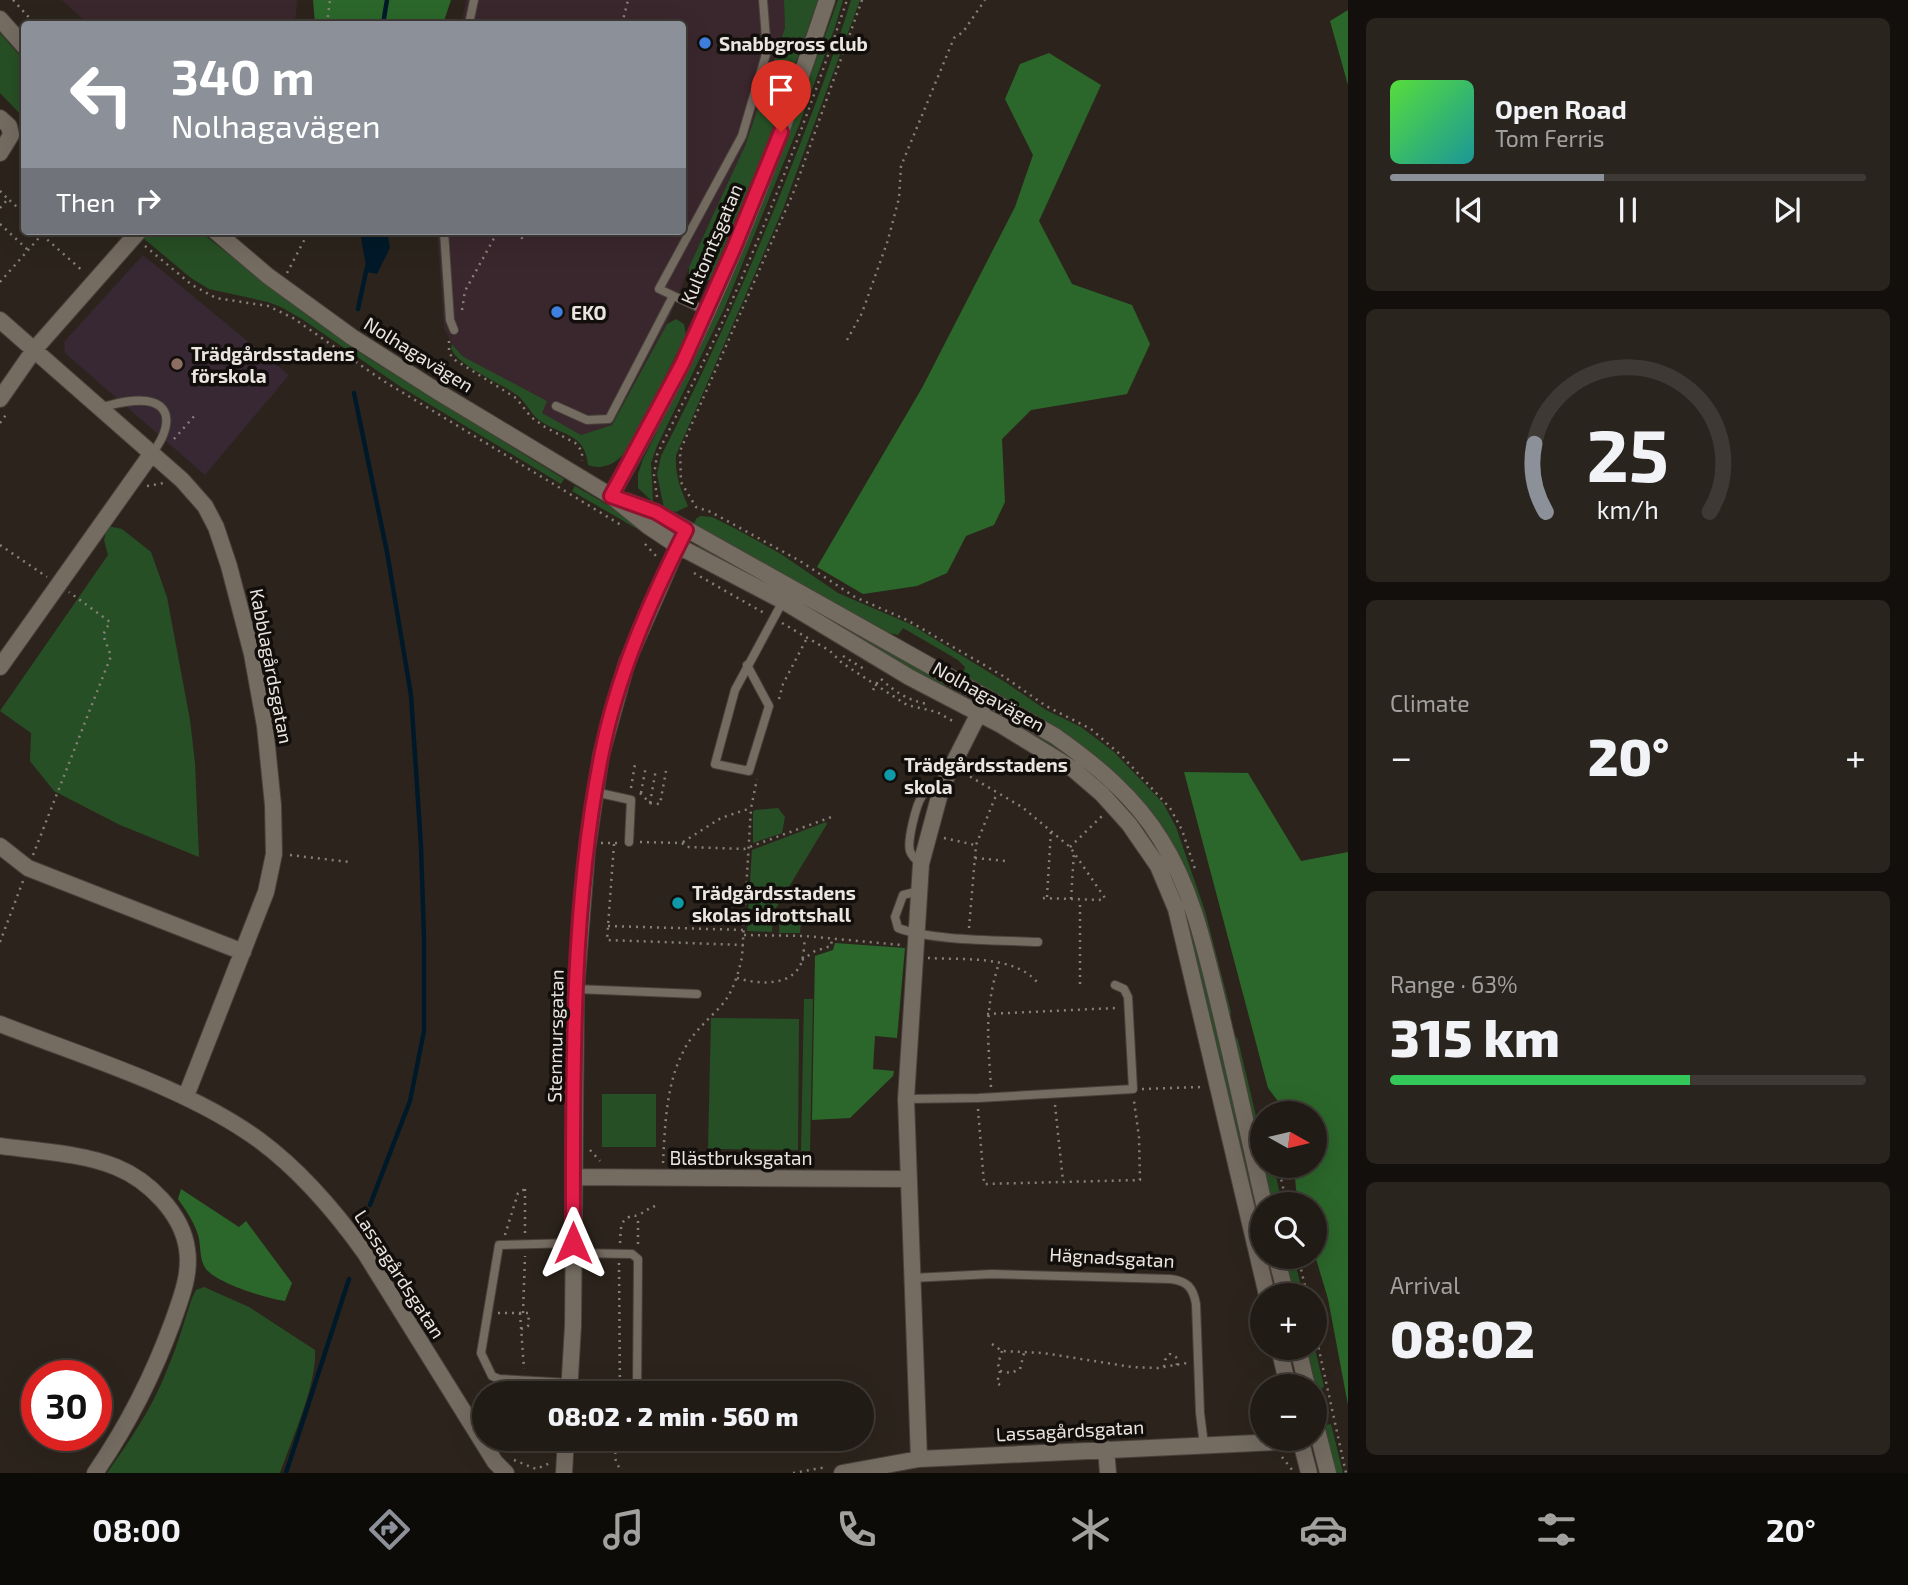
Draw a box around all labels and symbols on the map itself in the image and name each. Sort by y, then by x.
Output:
place label: Snabbgross club [719,32,868,55]
marker: Snabbgross club [697,35,713,51]
pin [751,60,811,132]
street label: Kultomtsgatan [675,180,747,308]
place label: EKO [571,301,607,324]
marker: EKO [549,304,565,320]
street label: Nolhagavägen [360,311,478,397]
place label: Trädgårdsstadens förskola [191,342,355,387]
marker: Trädgårdsstadens förskola [169,356,185,372]
street label: Kabblagårdsgatan [246,586,298,746]
street label: Nolhagavägen [929,656,1049,736]
place label: Trädgårdsstadens skola [904,753,1068,798]
marker: Trädgårdsstadens skola [882,767,898,783]
place label: Trädgårdsstadens skolas idrottshall [692,881,856,926]
marker: Trädgårdsstadens skolas idrottshall [670,895,686,911]
street label: Stenmursgatan [542,969,568,1103]
north arrow [1250,1101,1326,1178]
street label: Blästbruksgatan [670,1146,813,1169]
street label: Lassagårdsgatan [350,1205,450,1343]
position arrow [536,1206,610,1280]
street label: Hägnadsgatan [1049,1242,1175,1272]
speed limit sign: 30 [21,1360,112,1451]
street label: Lassagårdsgatan [995,1415,1145,1445]

